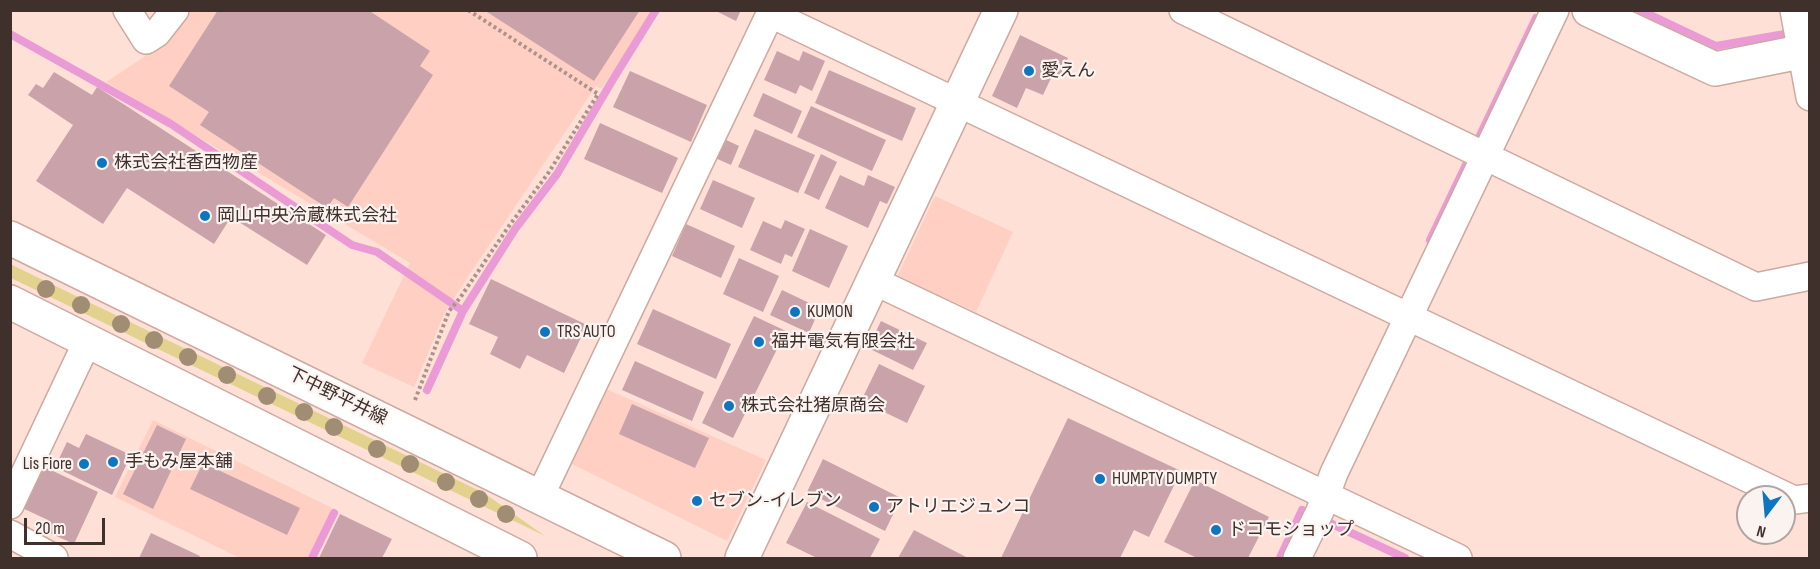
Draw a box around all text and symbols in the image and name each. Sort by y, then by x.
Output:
place label: 愛えん [1041,60,1095,82]
marker: 愛えん [1022,64,1036,78]
place label: 株式会社香西物産 [114,152,258,174]
marker: 株式会社香西物産 [95,156,109,170]
place label: 岡山中央冷蔵株式会社 [217,205,397,227]
marker: 岡山中央冷蔵株式会社 [198,209,212,223]
place label: KUMON [807,301,853,323]
marker: KUMON [788,305,802,319]
place label: TRS AUTO [557,321,616,343]
marker: TRS AUTO [538,325,552,339]
place label: 福井電気有限会社 [771,331,915,353]
marker: 福井電気有限会社 [752,335,766,349]
street label: 下中野平井線 [284,364,390,430]
place label: 株式会社猪原商会 [741,395,885,417]
marker: 株式会社猪原商会 [722,399,736,413]
place label: 手もみ屋本舗 [125,451,233,473]
place label: Lis Fiore [23,453,72,475]
marker: 手もみ屋本舗 [106,455,120,469]
marker: Lis Fiore [77,457,91,471]
place label: HUMPTY DUMPTY [1112,468,1217,490]
marker: HUMPTY DUMPTY [1093,472,1107,486]
north arrow [1736,485,1796,545]
place label: セブン-イレブン [709,490,842,512]
marker: セブン-イレブン [690,494,704,508]
place label: アトリエジュンコ [886,496,1030,518]
marker: アトリエジュンコ [867,500,881,514]
scale bar [27,506,108,544]
text: 20 m [35,518,65,539]
place label: ドコモショップ [1228,519,1354,541]
text: N [1755,521,1768,541]
marker: ドコモショップ [1209,523,1223,537]

